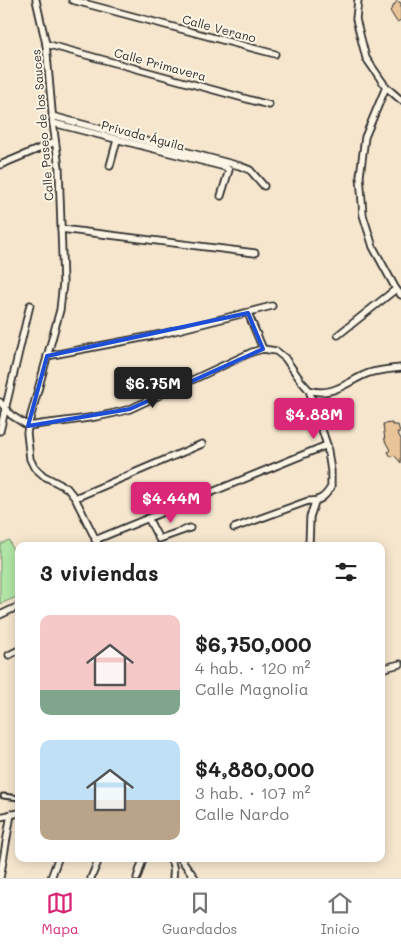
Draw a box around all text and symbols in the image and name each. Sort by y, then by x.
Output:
street label: Calle Verano [181,11,258,46]
street label: Calle Primavera [112,44,208,84]
street label: Calle Paseo de los Sauces [27,48,57,202]
street label: Privada Águila [100,116,187,154]
pin: $6.75M [112,366,194,409]
text: $6.75M [125,372,181,393]
pin: $4.88M [273,398,355,440]
text: $4.88M [285,403,343,424]
pin: $4.44M [130,482,212,524]
text: $4.44M [142,487,200,508]
icon: filters [332,558,360,586]
text: 3 viviendas [40,559,158,586]
text: $6,750,000 [195,630,312,657]
icon: home [80,635,140,695]
text: 4 hab. · 120 m² [195,657,311,678]
text: Calle Magnolia [195,678,309,699]
text: $4,880,000 [195,755,314,782]
icon: home [80,760,140,820]
text: 3 hab. · 107 m² [195,782,310,803]
text: Calle Nardo [195,803,289,824]
tab: Mapa [42,889,79,938]
tab: Guardados [162,889,237,938]
tab: Inicio [320,889,359,938]

